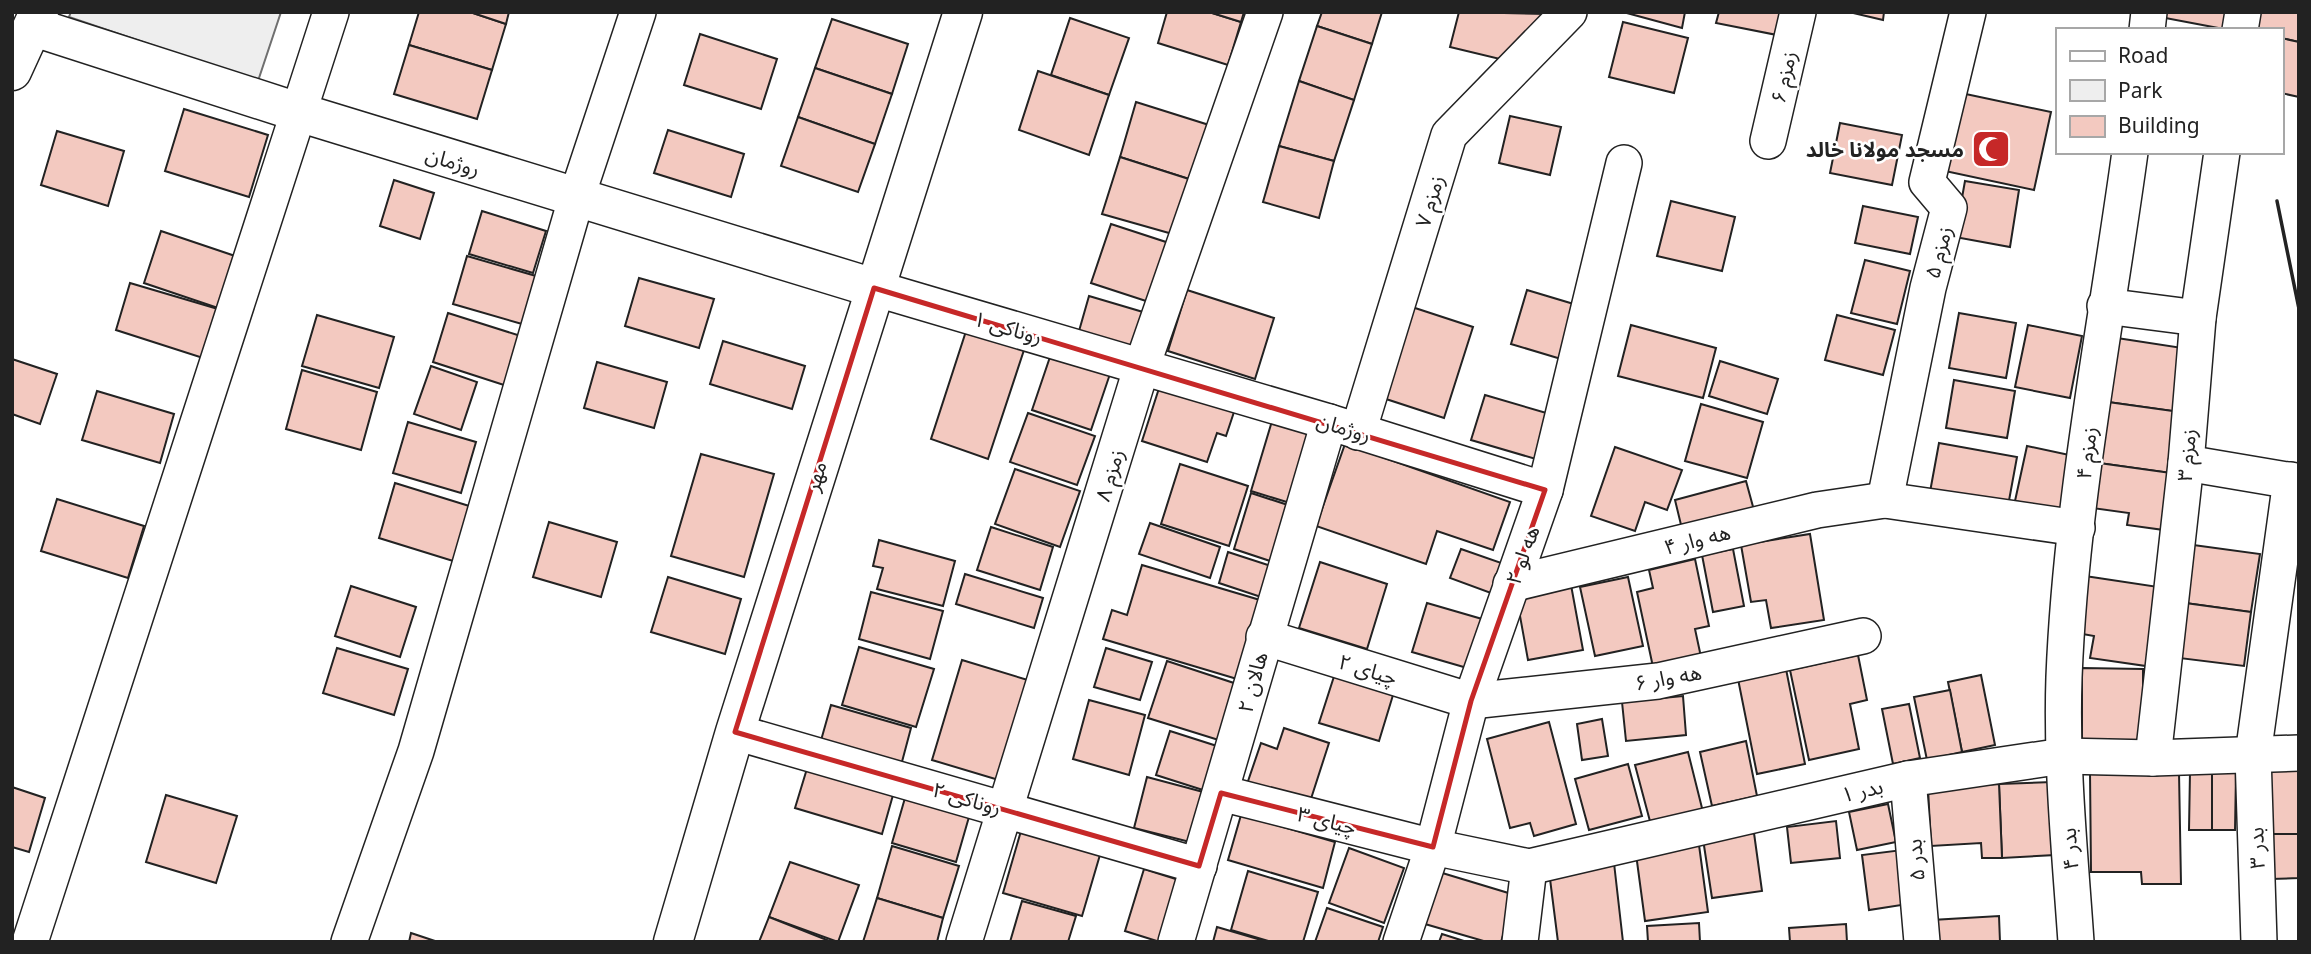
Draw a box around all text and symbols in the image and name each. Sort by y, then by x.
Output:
legend [2056,28,2283,154]
text: Road [2118,41,2168,69]
street label: زمزم ۶ [1763,48,1806,107]
text: Park [2118,76,2163,104]
text: Building [2118,111,2200,139]
mosque icon: مسجد مولانا خالد [1970,128,2012,170]
place label: مسجد مولانا خالد [1806,135,1964,163]
street label: روژمان [422,140,484,182]
street label: زمزم ۷ [1408,172,1453,231]
street label: زمزم ۵ [1918,223,1961,282]
street label: روناکی ۱ [970,304,1046,350]
street label: روژمان [1313,406,1375,448]
street label: زمزم ۴ [2069,425,2106,481]
street label: زمزم ۳ [2170,427,2205,483]
street label: زمزم ۸ [1088,446,1133,505]
street label: مهر [797,458,833,495]
street label: هه وار ۴ [1661,517,1733,561]
street label: هه لو ۲ [1498,522,1546,588]
street label: چیای ۲ [1335,647,1401,691]
street label: هالان ۲ [1230,648,1274,716]
street label: هه وار ۶ [1632,657,1704,697]
street label: بدر ۱ [1838,772,1886,808]
street label: روناکی ۲ [929,775,1005,821]
street label: چیای ۳ [1295,799,1359,841]
street label: بدر ۴ [2054,827,2084,871]
street label: بدر ۳ [2241,827,2271,869]
street label: بدر ۵ [1899,838,1931,882]

